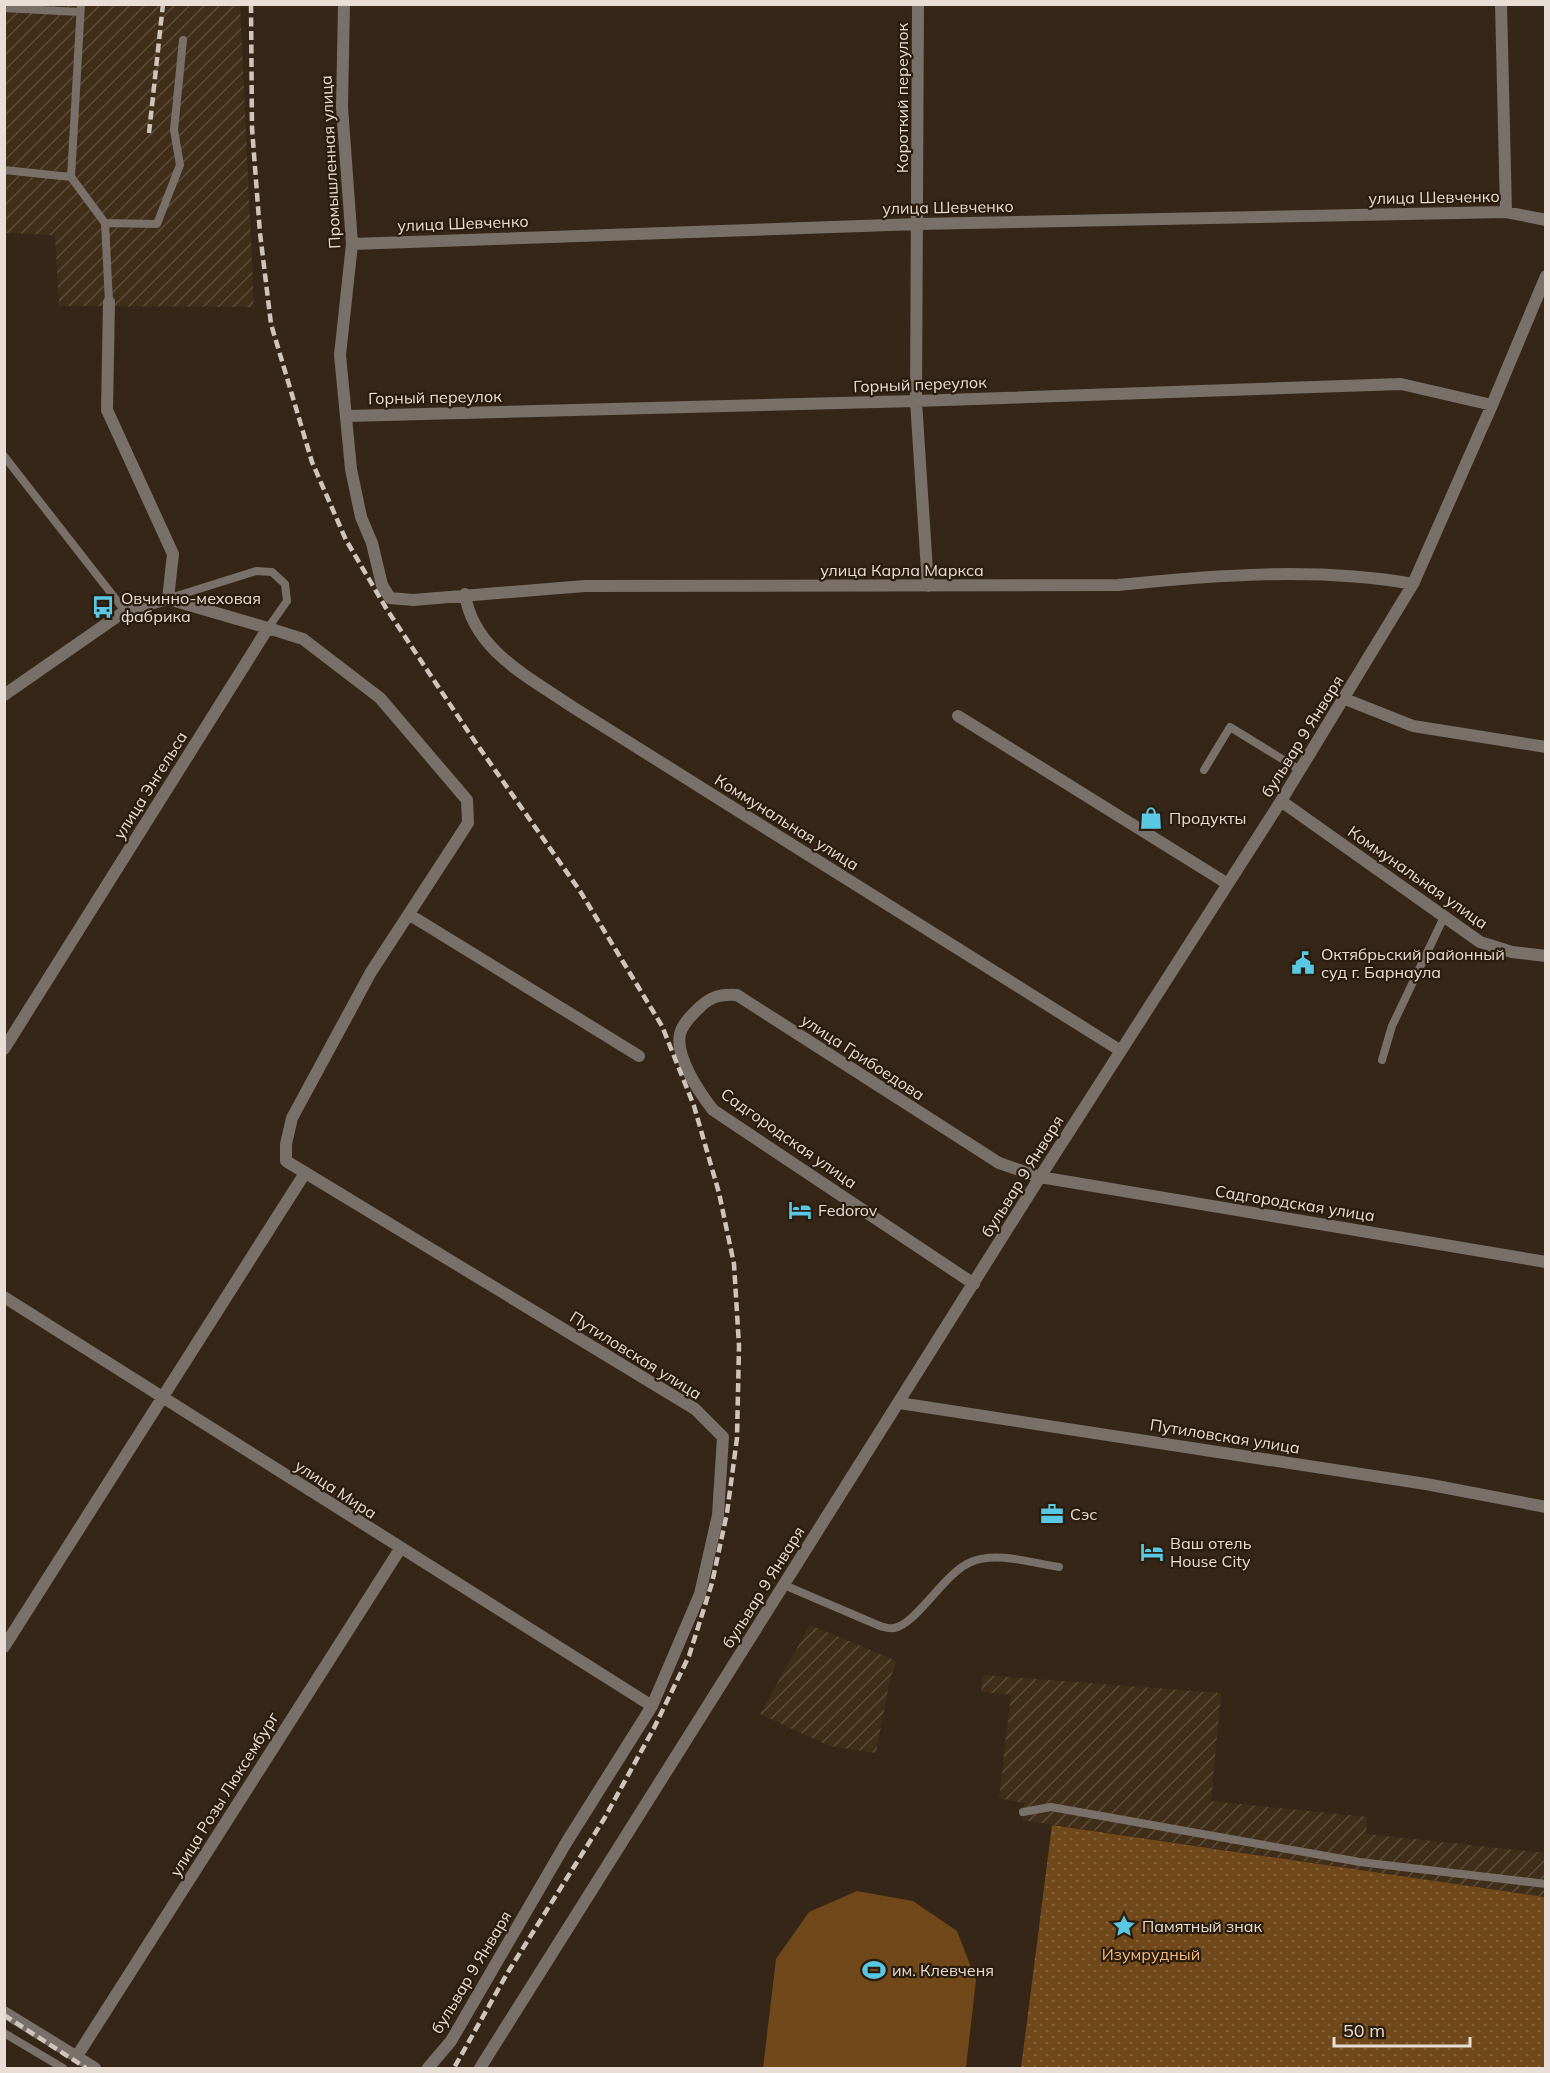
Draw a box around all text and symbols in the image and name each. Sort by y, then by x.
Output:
street label: Короткий переулок [892,22,912,173]
street label: Промышленная улица [315,75,345,249]
street label: улица Шевченко [1368,186,1500,208]
street label: улица Шевченко [882,196,1014,218]
street label: улица Шевченко [397,211,529,235]
street label: Горный переулок [853,372,987,396]
street label: Горный переулок [368,386,502,408]
street label: улица Карла Маркса [820,560,984,580]
place label: Овчинно-меховая фабрика [121,588,261,626]
bus stop icon: Овчинно-меховая фабрика [90,594,116,620]
street label: бульвар 9 Января [1256,671,1348,801]
street label: улица Энгельса [109,727,191,843]
street label: Коммунальная улица [711,769,863,875]
shop icon: Продукты [1138,805,1164,831]
place label: Продукты [1169,808,1246,828]
street label: Коммунальная улица [1344,821,1492,933]
place label: Октябрьский районный суд г. Барнаула [1321,944,1505,982]
public building icon: Октябрьский районный суд г. Барнаула [1290,950,1316,976]
street label: улица Грибоедова [798,1010,928,1104]
street label: Садгородская улица [717,1083,861,1193]
street label: бульвар 9 Января [976,1111,1068,1241]
street label: Садгородская улица [1214,1180,1376,1226]
hotel icon: Fedorov [787,1197,813,1223]
place label: Fedorov [818,1200,878,1220]
street label: Путиловская улица [567,1306,705,1404]
street label: Путиловская улица [1149,1414,1301,1458]
street label: улица Мира [291,1455,381,1523]
office icon: Сэс [1039,1501,1065,1527]
place label: Сэс [1070,1504,1097,1524]
street label: бульвар 9 Января [717,1522,809,1652]
place label: Ваш отель House City [1170,1533,1252,1571]
hotel icon: Ваш отель House City [1139,1539,1165,1565]
street label: улица Розы Люксембург [165,1708,283,1880]
street label: бульвар 9 Января [426,1907,516,2037]
place icon: Памятный знак [1111,1913,1137,1939]
place label: Памятный знак [1142,1916,1262,1936]
park label: Изумрудный [1102,1944,1200,1964]
sports icon: им. Клевченя [861,1957,887,1983]
place label: им. Клевченя [892,1960,994,1980]
scale bar [1334,2010,1470,2048]
text: 50 m [1343,2019,1385,2042]

